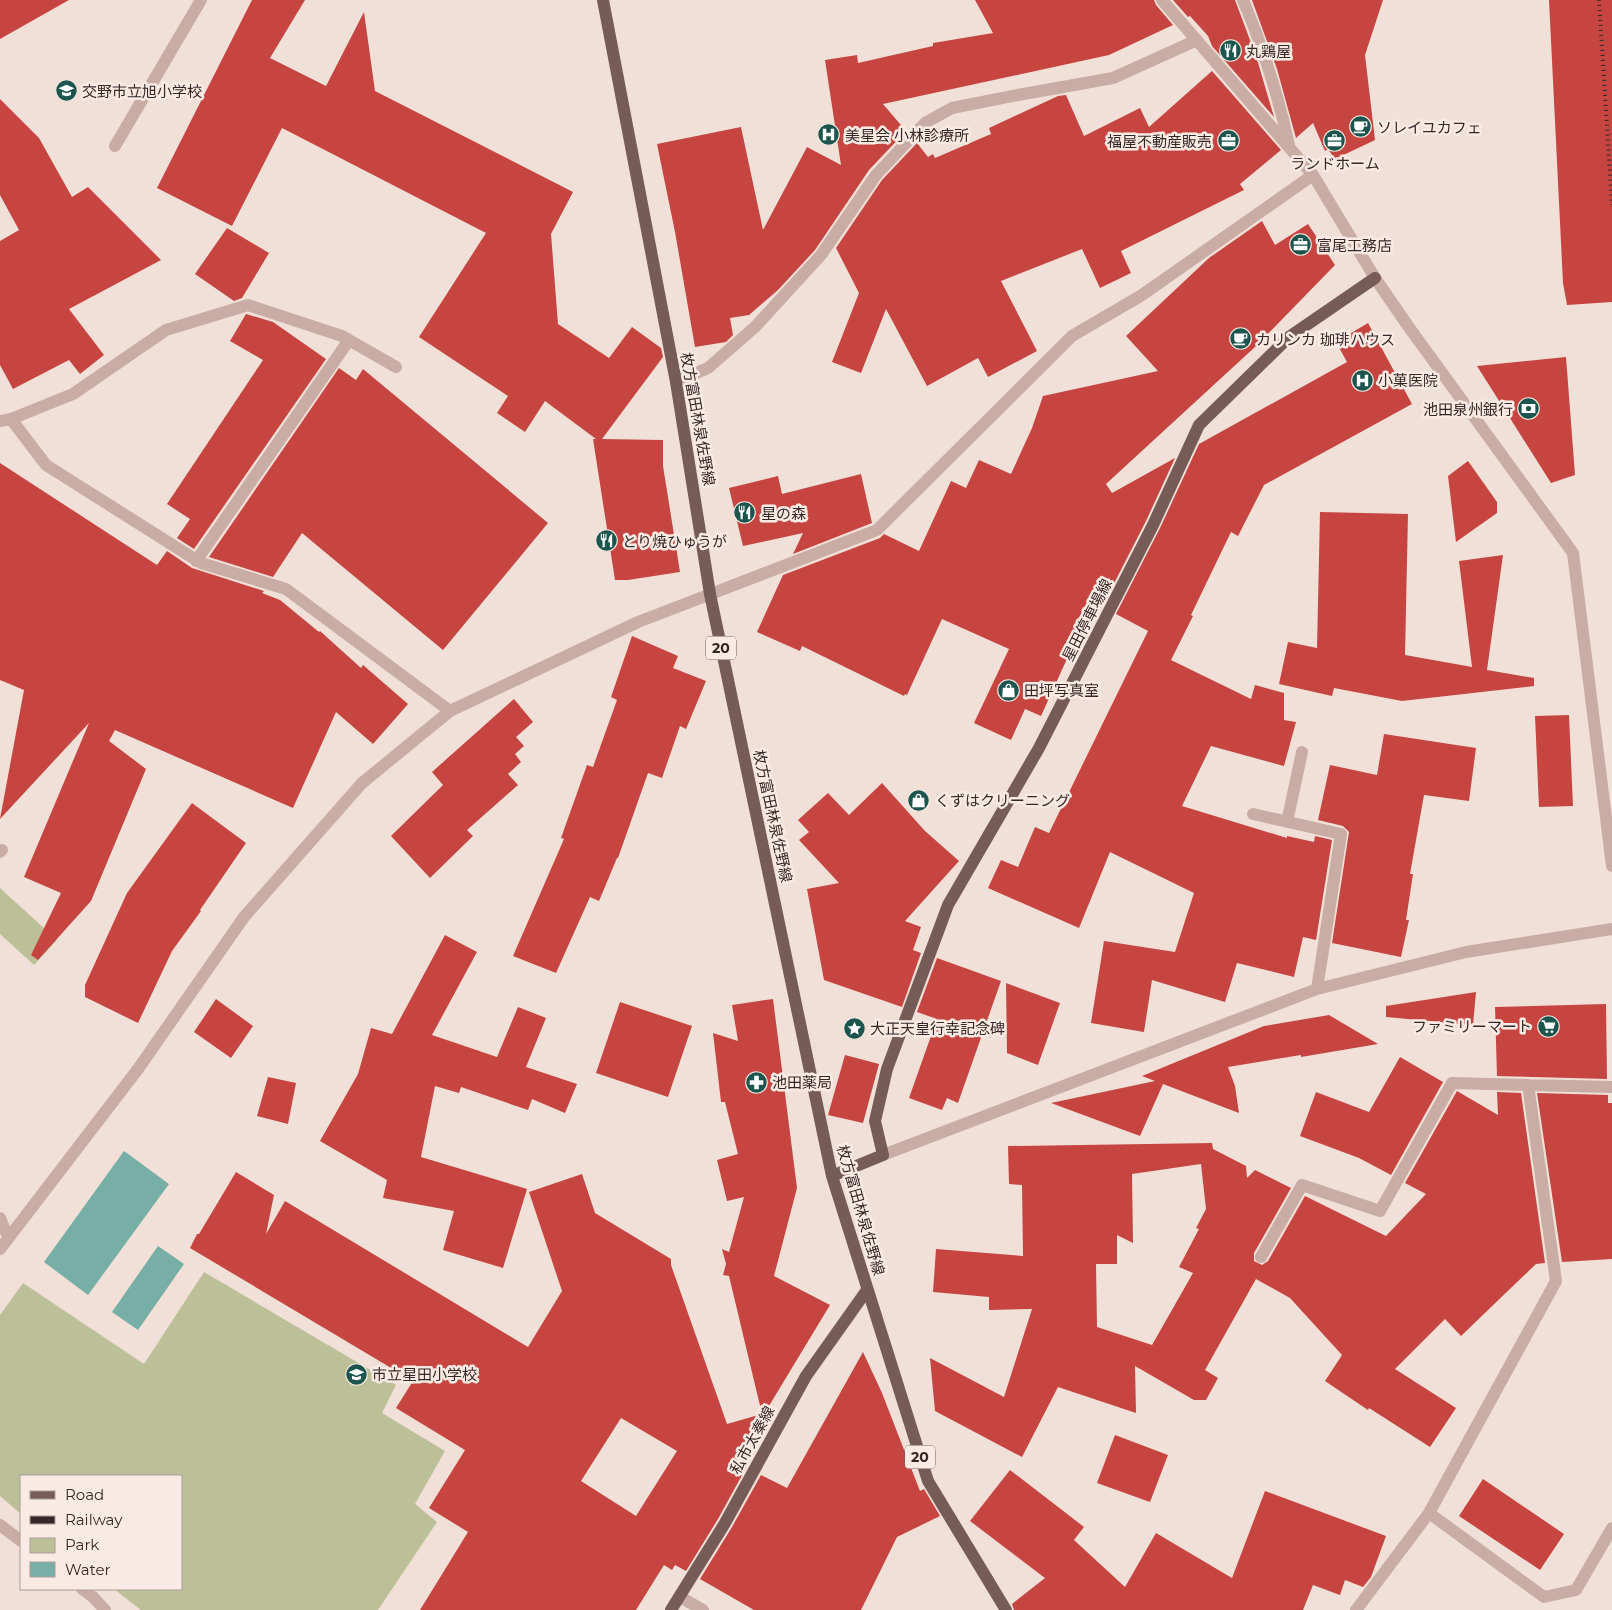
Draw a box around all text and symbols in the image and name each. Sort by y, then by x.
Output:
restaurant icon: 丸鶏屋 [1218,39,1242,63]
place label: 丸鶏屋 [1246,42,1291,61]
school or university icon: 交野市立旭小学校 [54,79,78,103]
place label: 交野市立旭小学校 [82,82,202,101]
cafe icon: ソレイユカフェ [1349,115,1373,139]
place label: ソレイユカフェ [1377,118,1482,137]
hospital icon: 美星会 小林診療所 [817,123,841,147]
place label: 美星会 小林診療所 [845,126,969,145]
office icon: ランドホーム [1323,128,1347,152]
office icon: 福屋不動産販売 [1216,129,1240,153]
place label: 福屋不動産販売 [1107,132,1212,151]
place label: ランドホーム [1290,154,1380,173]
office icon: 富尾工務店 [1289,233,1313,257]
place label: 富尾工務店 [1317,236,1392,255]
cafe icon: カリンカ 珈琲ハウス [1228,327,1252,351]
place label: カリンカ 珈琲ハウス [1256,330,1395,349]
street label: 枚方富田林泉佐野線 [677,351,719,487]
hospital icon: 小菓医院 [1350,368,1374,392]
place label: 小菓医院 [1378,371,1438,390]
bank icon: 池田泉州銀行 [1517,397,1541,421]
place label: 池田泉州銀行 [1423,400,1513,419]
restaurant icon: 星の森 [733,501,757,525]
place label: 星の森 [761,504,806,523]
restaurant icon: とり焼ひゅうが [594,529,618,553]
place label: とり焼ひゅうが [622,532,727,551]
street label: 星田停車場線 [1058,576,1116,664]
road number: 20 [706,636,736,660]
shop icon: 田坪写真室 [996,678,1020,702]
place label: 田坪写真室 [1024,681,1099,700]
street label: 枚方富田林泉佐野線 [750,748,796,884]
shop icon: くずはクリーニング [907,788,931,812]
place label: くずはクリーニング [935,791,1070,810]
supermarket icon: ファミリーマート [1536,1014,1560,1038]
place icon: 大正天皇行幸記念碑 [842,1016,866,1040]
place label: ファミリーマート [1412,1017,1532,1036]
place label: 大正天皇行幸記念碑 [870,1019,1005,1038]
pharmacy icon: 池田薬局 [744,1070,768,1094]
place label: 池田薬局 [772,1073,832,1092]
street label: 枚方富田林泉佐野線 [833,1142,889,1278]
school or university icon: 市立星田小学校 [344,1362,368,1386]
place label: 市立星田小学校 [372,1365,477,1384]
street label: 私市太秦線 [726,1403,778,1477]
road number: 20 [905,1445,935,1468]
legend [20,1475,182,1590]
text: Road [65,1485,104,1504]
text: Railway [65,1510,123,1529]
text: Park [65,1535,99,1554]
text: Water [65,1560,111,1579]

